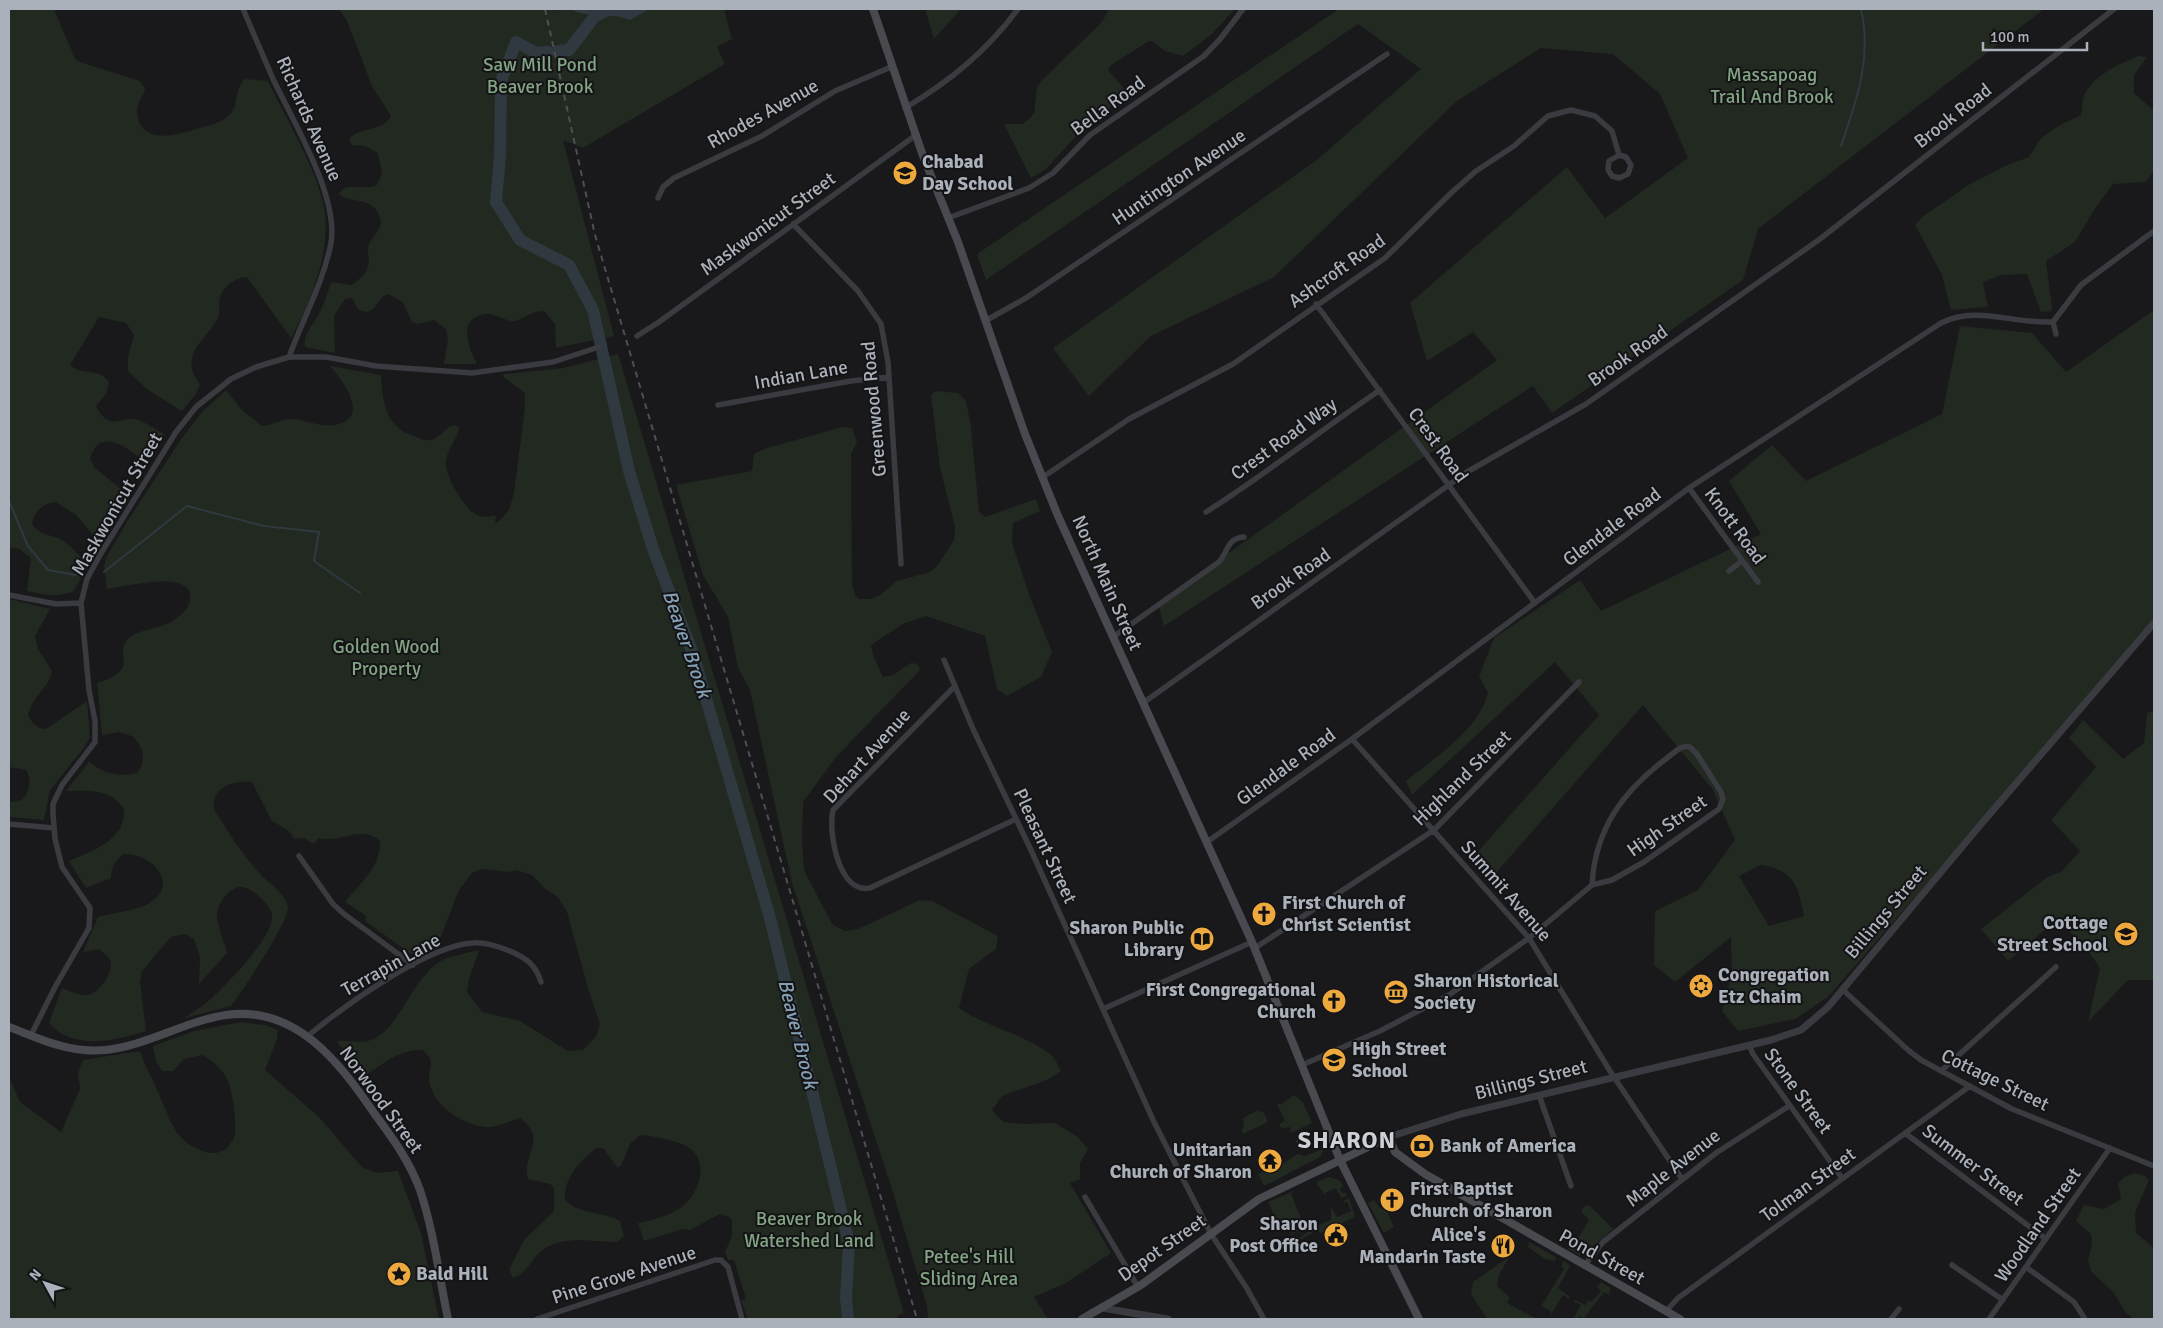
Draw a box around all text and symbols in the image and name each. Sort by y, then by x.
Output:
scale bar [1983,20,2087,52]
text: 100 m [1990,28,2030,46]
street label: Richards Avenue [271,53,347,185]
park label: Saw Mill Pond Beaver Brook [483,53,597,99]
park label: Massapoag Trail And Brook [1710,63,1834,109]
street label: Bella Road [1066,71,1150,141]
street label: Rhodes Avenue [703,74,823,154]
street label: Brook Road [1909,78,1997,154]
street label: Huntington Avenue [1108,123,1250,231]
place label: Chabad Day School [922,150,1013,196]
school or university icon: Chabad Day School [892,160,918,186]
street label: Maskwonicut Street [696,167,841,281]
street label: Ashcroft Road [1284,229,1390,313]
street label: Brook Road [1583,320,1673,392]
street label: Greenwood Road [856,340,892,478]
street label: Indian Lane [752,355,850,395]
street label: Crest Road Way [1226,392,1342,486]
street label: Crest Road [1403,403,1473,487]
street label: Maskwonicut Street [66,428,168,580]
street label: Glendale Road [1558,482,1666,572]
street label: Knott Road [1699,483,1771,569]
street label: North Main Street [1066,512,1148,655]
street label: Brook Road [1246,543,1336,615]
water label: Beaver Brook [657,587,718,703]
park label: Golden Wood Property [333,635,439,681]
street label: Dehart Avenue [818,704,916,808]
street label: Glendale Road [1232,723,1340,811]
street label: Highland Street [1408,725,1517,831]
street label: Pleasant Street [1008,785,1082,908]
street label: High Street [1622,790,1712,862]
street label: Summit Avenue [1455,835,1557,947]
street label: Billings Street [1840,860,1932,964]
place label: First Church of Christ Scientist [1282,891,1411,937]
church icon: First Church of Christ Scientist [1251,901,1277,927]
place label: Cottage Street School [1997,911,2108,957]
place label: Sharon Public Library [1070,916,1185,962]
school or university icon: Cottage Street School [2113,921,2139,947]
library icon: Sharon Public Library [1189,926,1215,952]
street label: Terrapin Lane [337,928,445,1002]
place label: Congregation Etz Chaim [1718,963,1830,1009]
place label: Sharon Historical Society [1414,969,1559,1015]
synagogue icon: Congregation Etz Chaim [1688,973,1714,999]
water label: Beaver Brook [772,977,824,1093]
place label: First Congregational Church [1146,978,1316,1024]
museum icon: Sharon Historical Society [1383,979,1409,1005]
church icon: First Congregational Church [1321,988,1347,1014]
place label: High Street School [1352,1037,1446,1083]
street label: Norwood Street [334,1041,428,1159]
street label: Stone Street [1759,1043,1837,1139]
street label: Cottage Street [1937,1044,2053,1117]
school or university icon: High Street School [1321,1047,1347,1073]
street label: Billings Street [1472,1054,1590,1106]
street label: Summer Street [1917,1119,2029,1211]
street label: Maple Avenue [1621,1124,1725,1212]
district label: SHARON [1298,1125,1396,1155]
bank icon: Bank of America [1409,1133,1435,1159]
place label: Bank of America [1440,1134,1576,1158]
place label: Unitarian Church of Sharon [1110,1138,1252,1184]
street label: Tolman Street [1756,1142,1861,1228]
temple icon: Unitarian Church of Sharon [1257,1148,1283,1174]
street label: Woodland Street [1990,1163,2087,1287]
place label: First Baptist Church of Sharon [1410,1177,1552,1223]
church icon: First Baptist Church of Sharon [1379,1187,1405,1213]
park label: Beaver Brook Watershed Land [744,1207,874,1253]
street label: Depot Street [1113,1209,1211,1287]
place label: Sharon Post Office [1229,1212,1318,1258]
public building icon: Sharon Post Office [1323,1222,1349,1248]
place label: Alice's Mandarin Taste [1359,1223,1486,1269]
street label: Pond Street [1555,1224,1649,1291]
restaurant icon: Alice's Mandarin Taste [1490,1233,1516,1259]
street label: Pine Grove Avenue [549,1240,699,1310]
park label: Petee's Hill Sliding Area [920,1245,1018,1291]
north arrow [20,1258,70,1308]
place icon: Bald Hill [386,1261,412,1287]
place label: Bald Hill [416,1262,488,1286]
text: N [26,1266,45,1284]

